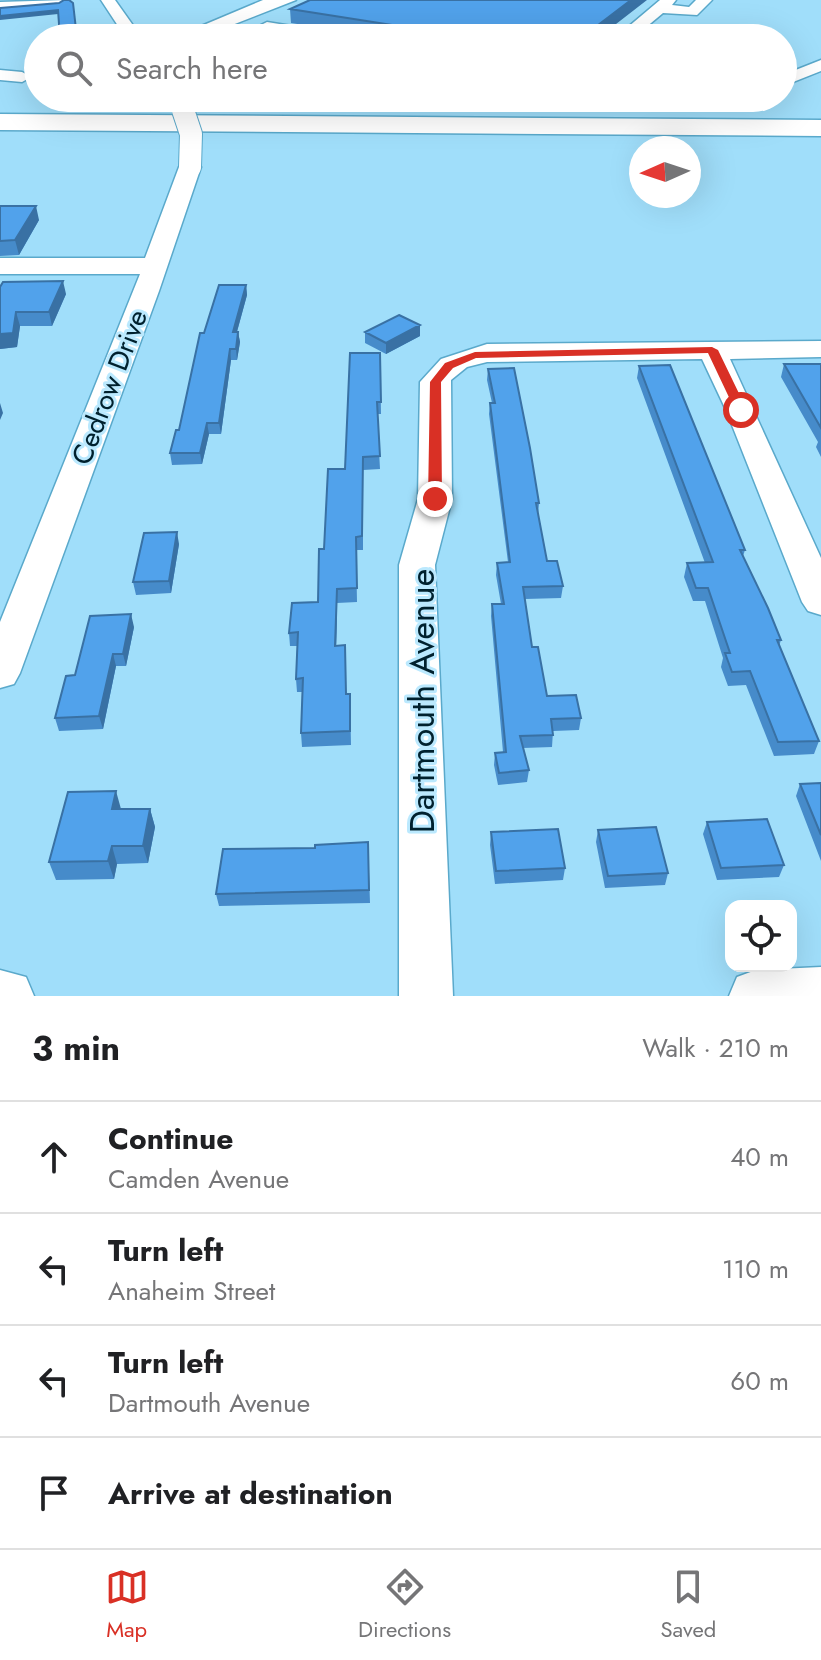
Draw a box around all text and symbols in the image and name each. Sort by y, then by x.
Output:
search box [24,24,797,112]
icon: search [52,46,96,90]
text: Search here [116,47,268,90]
north arrow [629,136,701,208]
street label: Cedrow Drive [61,304,158,471]
route start [723,392,759,428]
route end [417,481,453,517]
street label: Dartmouth Avenue [398,569,447,833]
map controls [725,900,797,972]
button: locate [725,900,797,972]
text: 3 min [32,1024,120,1073]
text: Walk · 210 m [642,1029,789,1067]
text: Continue [108,1117,234,1160]
icon: ahead [32,1135,76,1179]
text: 40 m [730,1138,789,1176]
text: Camden Avenue [108,1160,289,1198]
text: Turn left [108,1229,223,1272]
icon: left [32,1247,76,1291]
text: 110 m [722,1250,789,1288]
text: Anaheim Street [108,1272,275,1310]
text: Turn left [108,1341,223,1384]
icon: left [32,1359,76,1403]
text: 60 m [730,1362,789,1400]
text: Dartmouth Avenue [108,1384,310,1422]
icon: arrive [32,1471,76,1515]
text: Arrive at destination [108,1472,393,1515]
tab: Map [105,1565,149,1645]
tab: Directions [358,1565,451,1645]
tab: Saved [661,1565,716,1645]

